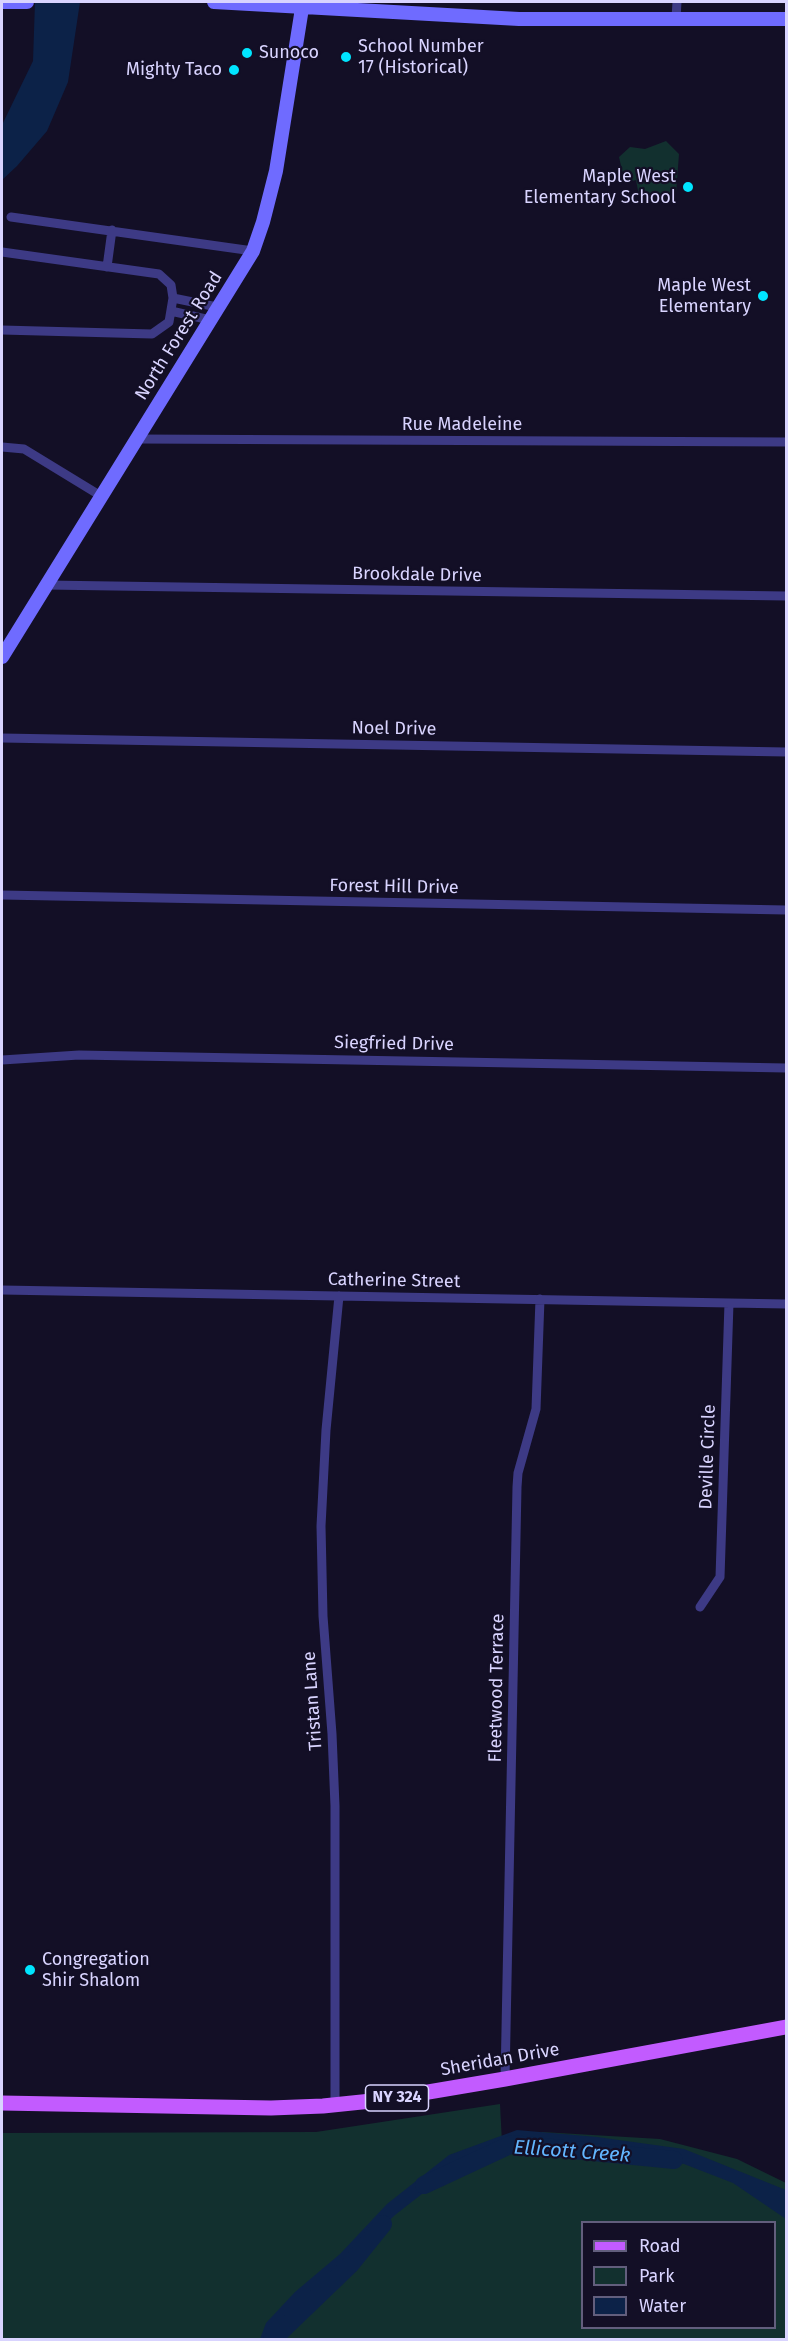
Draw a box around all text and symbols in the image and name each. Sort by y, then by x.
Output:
place label: School Number 17 (Historical) [358,36,484,78]
place label: Sunoco [259,42,319,64]
marker: Sunoco [240,46,254,60]
marker: School Number 17 (Historical) [339,50,353,64]
place label: Mighty Taco [126,59,222,81]
marker: Mighty Taco [227,63,241,77]
place label: Maple West Elementary School [524,166,676,208]
marker: Maple West Elementary School [681,180,695,194]
street label: North Forest Road [131,268,227,404]
place label: Maple West Elementary [657,275,751,318]
marker: Maple West Elementary [756,289,770,303]
street label: Rue Madeleine [402,414,522,436]
street label: Brookdale Drive [352,563,482,587]
street label: Noel Drive [351,717,437,741]
street label: Forest Hill Drive [329,875,459,899]
street label: Siegfried Drive [334,1032,454,1056]
street label: Catherine Street [328,1269,460,1293]
street label: Deville Circle [695,1404,721,1510]
street label: Fleetwood Terrace [485,1613,509,1763]
street label: Tristan Lane [299,1651,327,1751]
place label: Congregation Shir Shalom [42,1949,150,1992]
marker: Congregation Shir Shalom [23,1963,37,1977]
street label: Sheridan Drive [439,2039,561,2081]
road number: NY 324 [366,2085,428,2111]
water label: Ellicott Creek [513,2136,631,2168]
legend [581,2221,776,2329]
text: Road [639,2235,681,2257]
text: Park [639,2265,674,2287]
text: Water [639,2295,686,2317]

